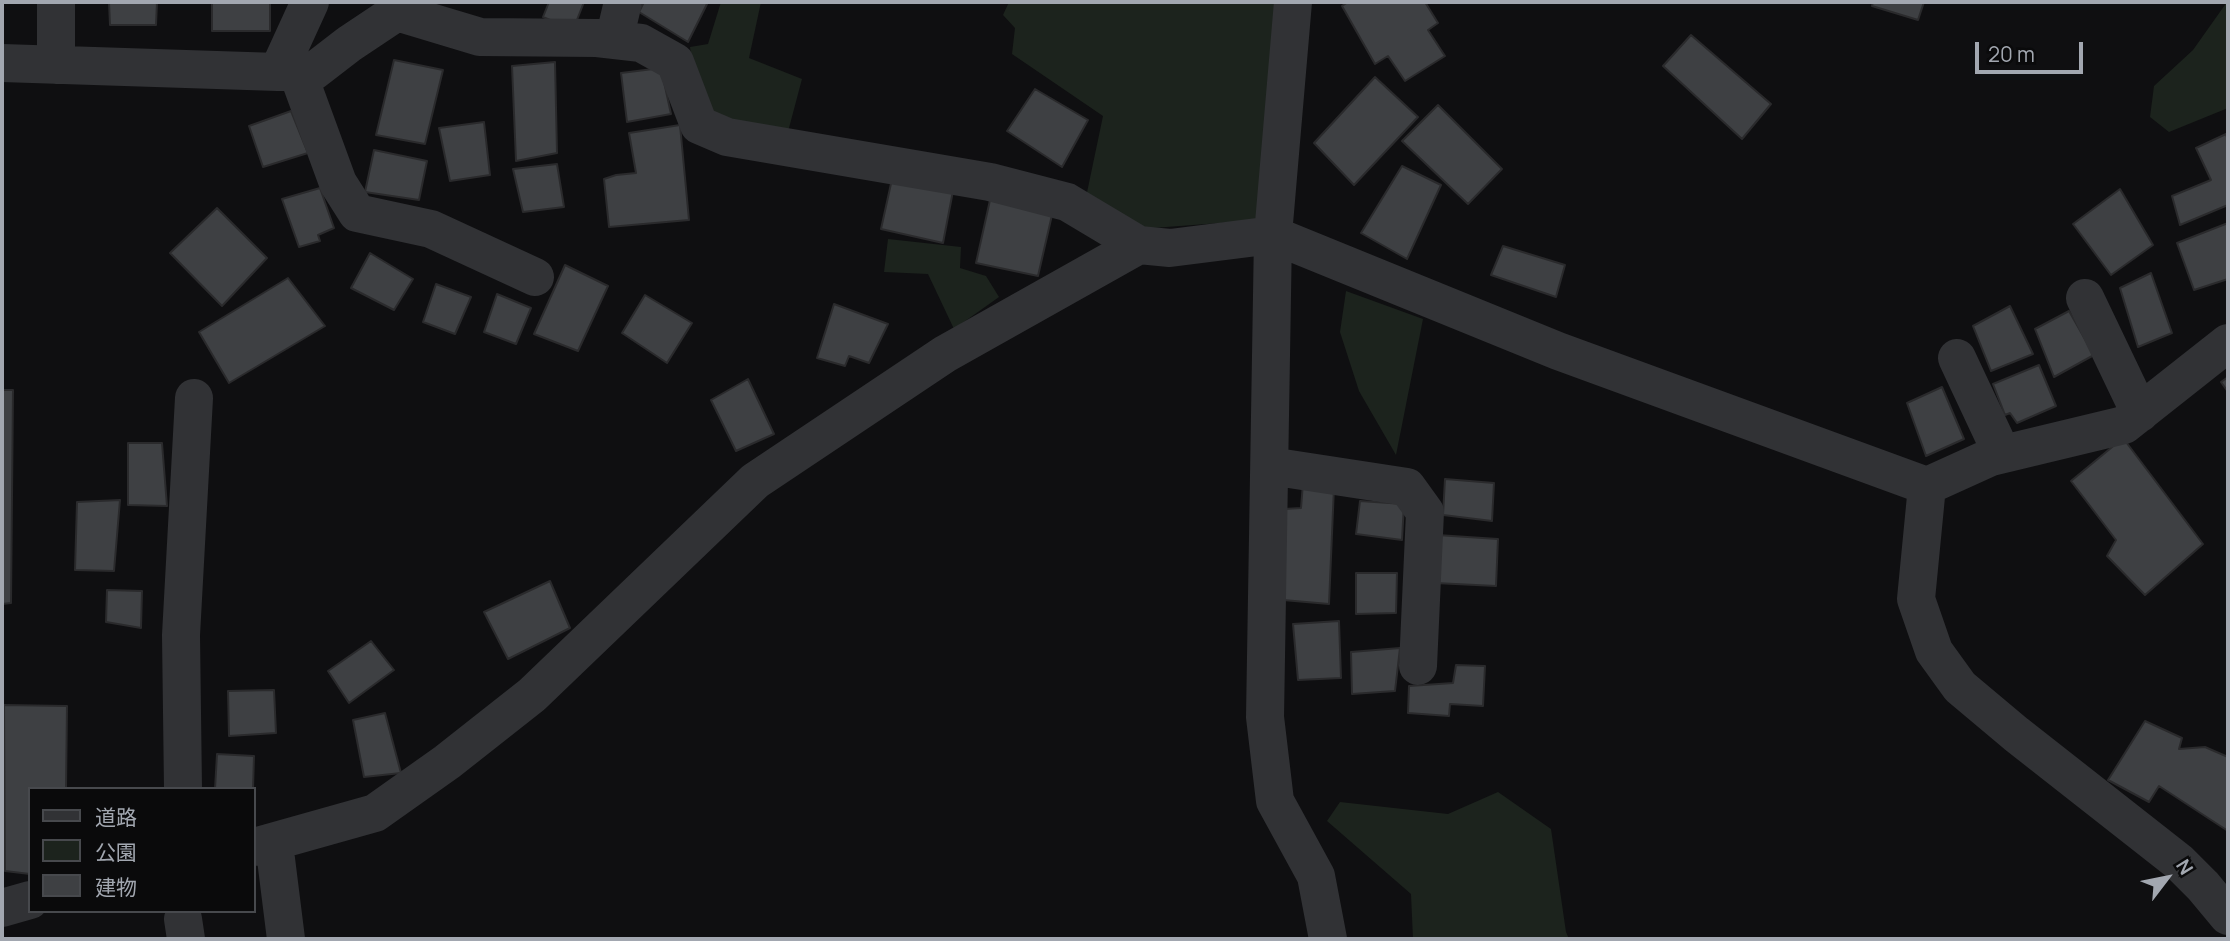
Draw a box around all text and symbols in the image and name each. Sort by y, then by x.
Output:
scale bar [1978,28,2086,72]
text: 20 m [1988,40,2035,68]
legend [28,787,256,913]
text: 道路 [95,803,137,831]
text: 公園 [95,838,137,866]
north arrow [2132,843,2202,913]
text: N [2170,854,2199,880]
text: 建物 [95,873,137,901]

